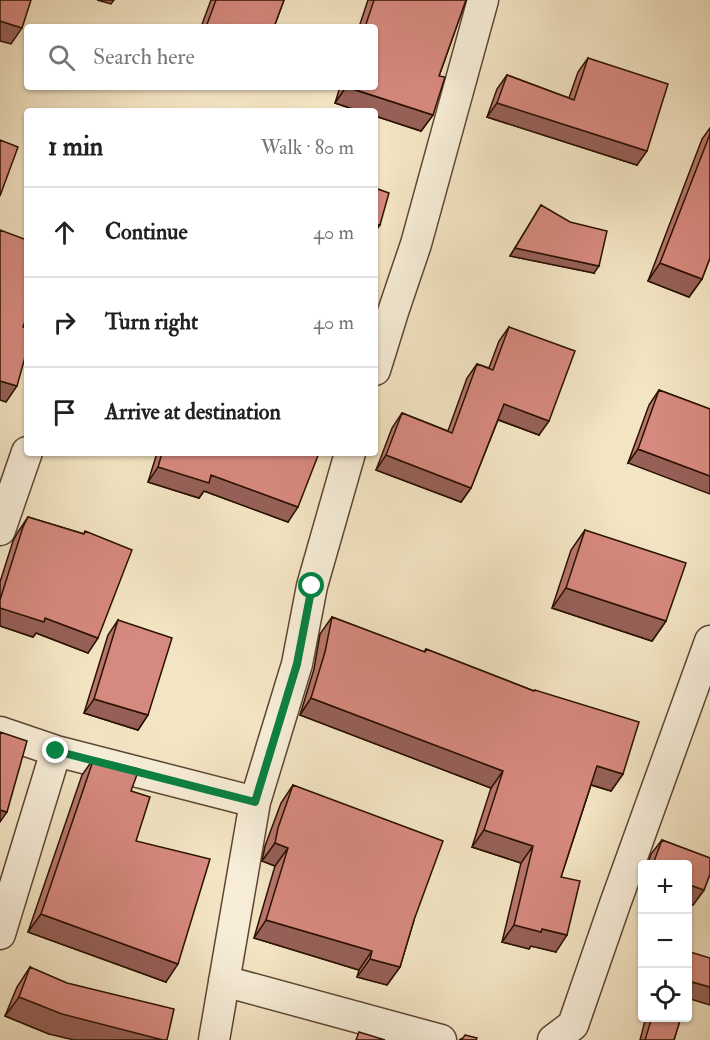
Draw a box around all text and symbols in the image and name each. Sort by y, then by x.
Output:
search box [24,24,378,90]
icon: search [45,41,78,74]
text: Search here [93,43,195,71]
text: 1 min [48,131,103,163]
text: Walk · 80 m [261,135,354,160]
icon: ahead [48,216,81,249]
text: Continue [105,218,188,246]
text: 40 m [313,220,354,245]
icon: right [48,306,81,339]
text: Turn right [105,308,198,336]
text: 40 m [313,310,354,335]
icon: arrive [48,396,81,429]
text: Arrive at destination [105,398,281,426]
route start [298,572,324,598]
route end [42,737,68,763]
map controls [638,860,692,1022]
button: + [638,860,692,914]
button: − [638,914,692,968]
button: locate [638,968,692,1022]

